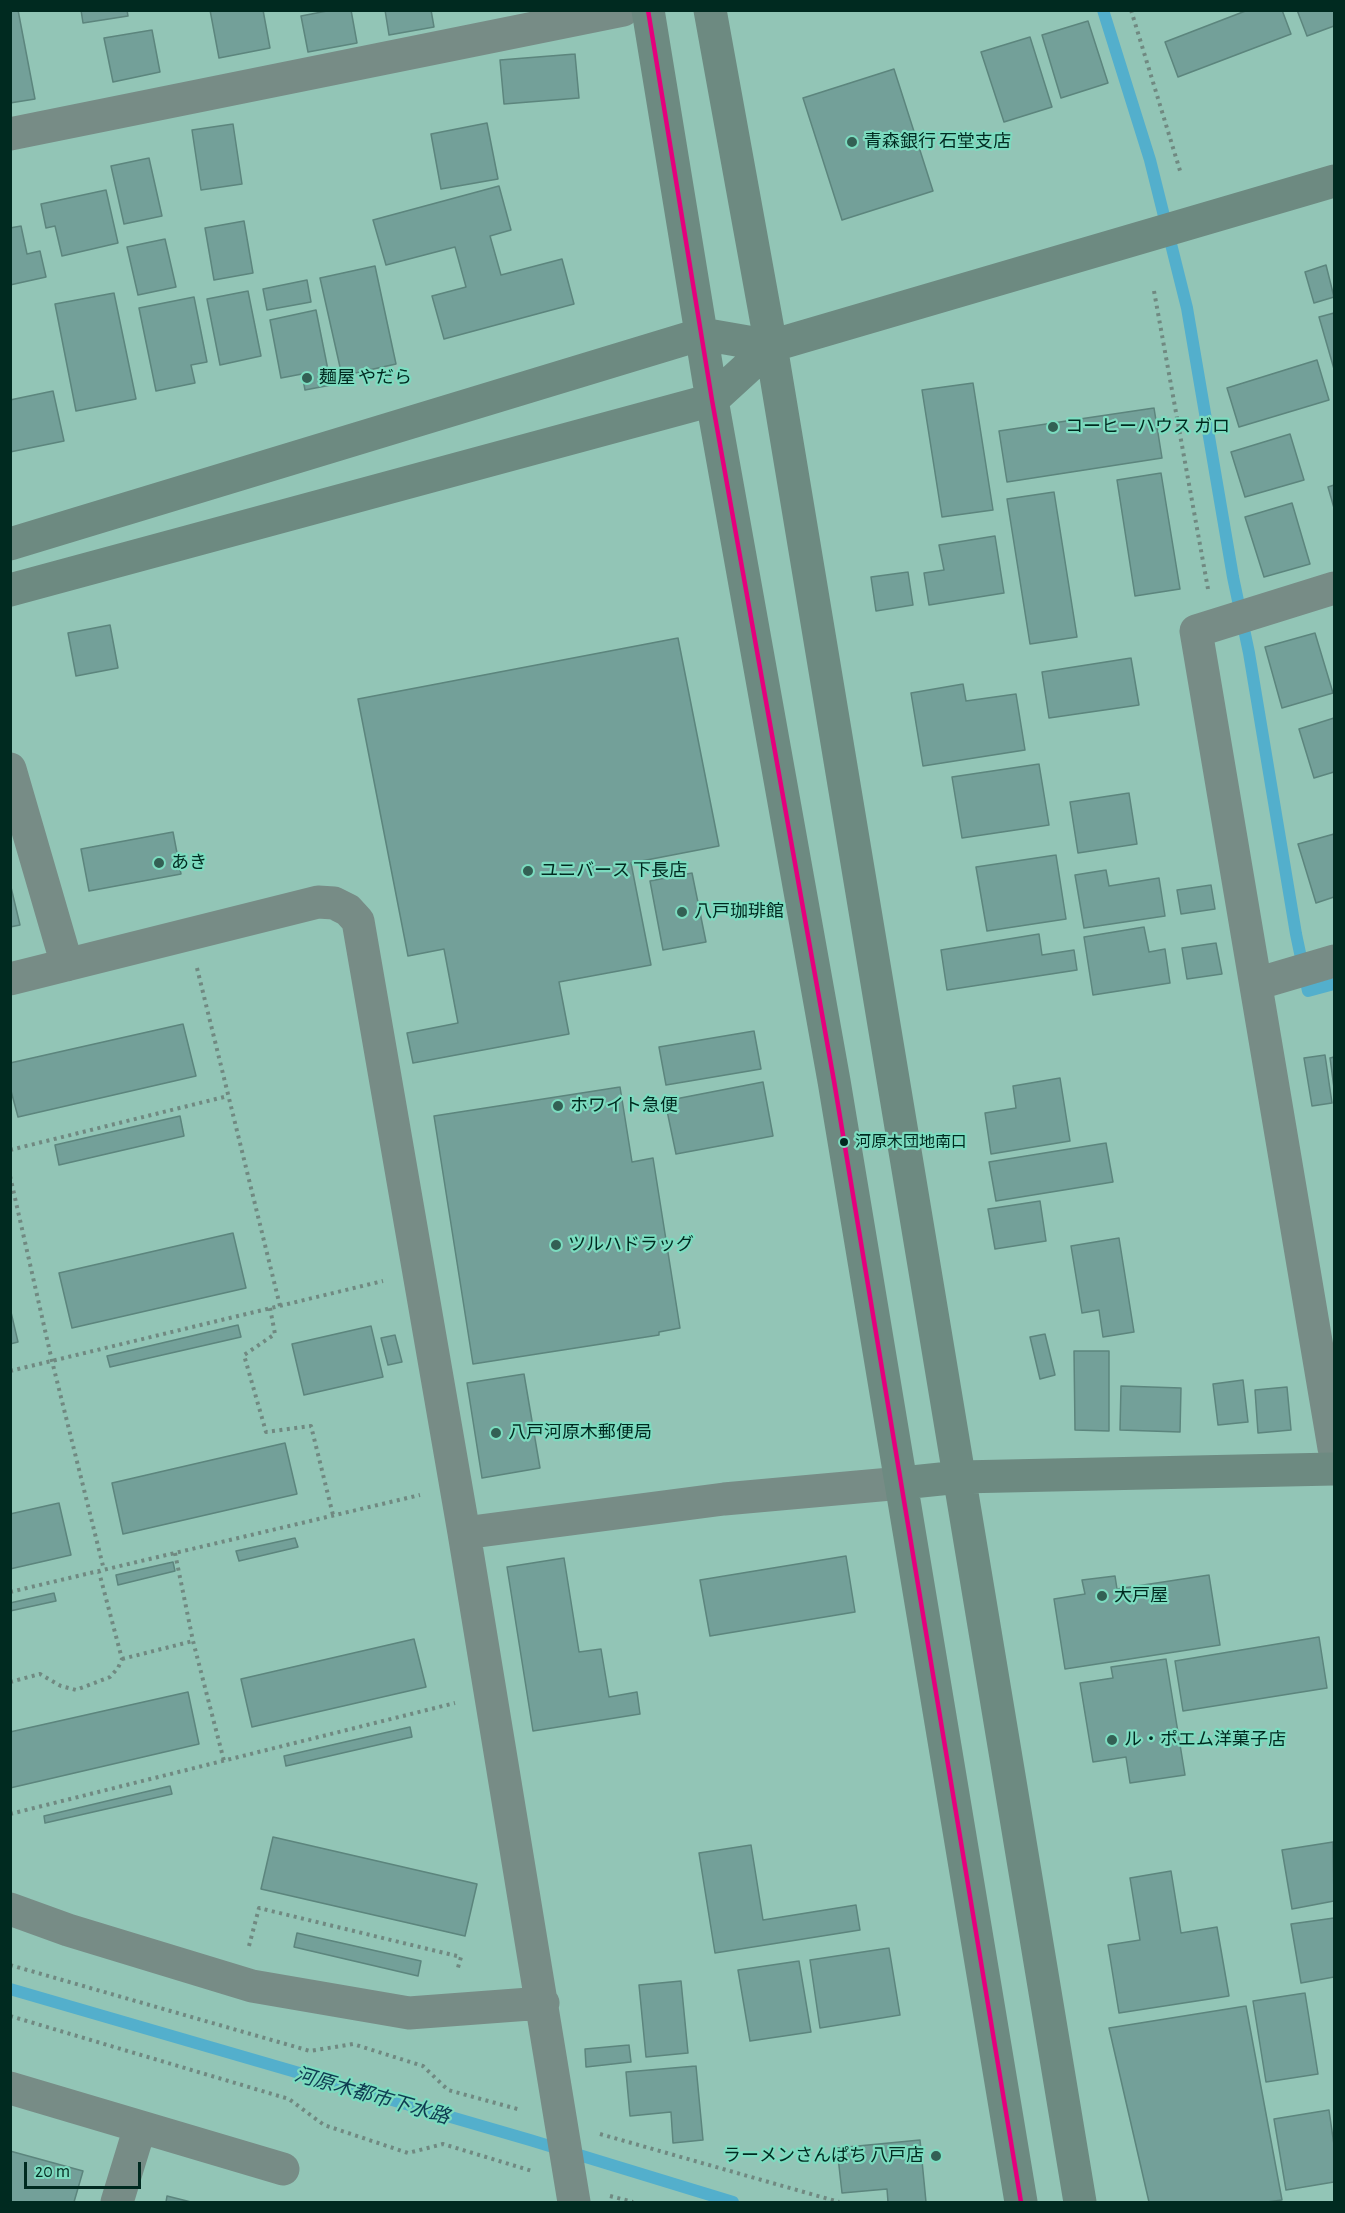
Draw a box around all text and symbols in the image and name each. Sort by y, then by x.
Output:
place label: 青森銀行 石堂支店 [864,131,1011,153]
marker: 青森銀行 石堂支店 [845,135,859,149]
place label: 麺屋 やだら [319,367,412,389]
marker: 麺屋 やだら [300,371,314,385]
place label: コーヒーハウス ガロ [1065,416,1230,438]
marker: コーヒーハウス ガロ [1046,420,1060,434]
place label: あき [171,852,207,874]
marker: あき [152,856,166,870]
place label: ユニバース 下長店 [540,860,687,882]
marker: ユニバース 下長店 [521,864,535,878]
place label: 八戸珈琲館 [694,901,784,923]
marker: 八戸珈琲館 [675,905,689,919]
place label: ホワイト急便 [570,1095,678,1117]
marker: ホワイト急便 [551,1099,565,1113]
place label: 河原木団地南口 [855,1132,967,1152]
marker: 河原木団地南口 [838,1136,850,1148]
place label: ツルハドラッグ [568,1234,694,1256]
marker: ツルハドラッグ [549,1238,563,1252]
place label: 八戸河原木郵便局 [508,1422,652,1444]
marker: 八戸河原木郵便局 [489,1426,503,1440]
place label: 大戸屋 [1114,1585,1168,1607]
marker: 大戸屋 [1095,1589,1109,1603]
place label: ル・ポエム洋菓子店 [1124,1729,1286,1751]
marker: ル・ポエム洋菓子店 [1105,1733,1119,1747]
water label: 河原木都市下水路 [292,2062,452,2130]
place label: ラーメンさんぱち 八戸店 [723,2145,924,2167]
marker: ラーメンさんぱち 八戸店 [929,2149,943,2163]
scale bar [27,2150,144,2188]
text: 20 m [35,2163,70,2181]

